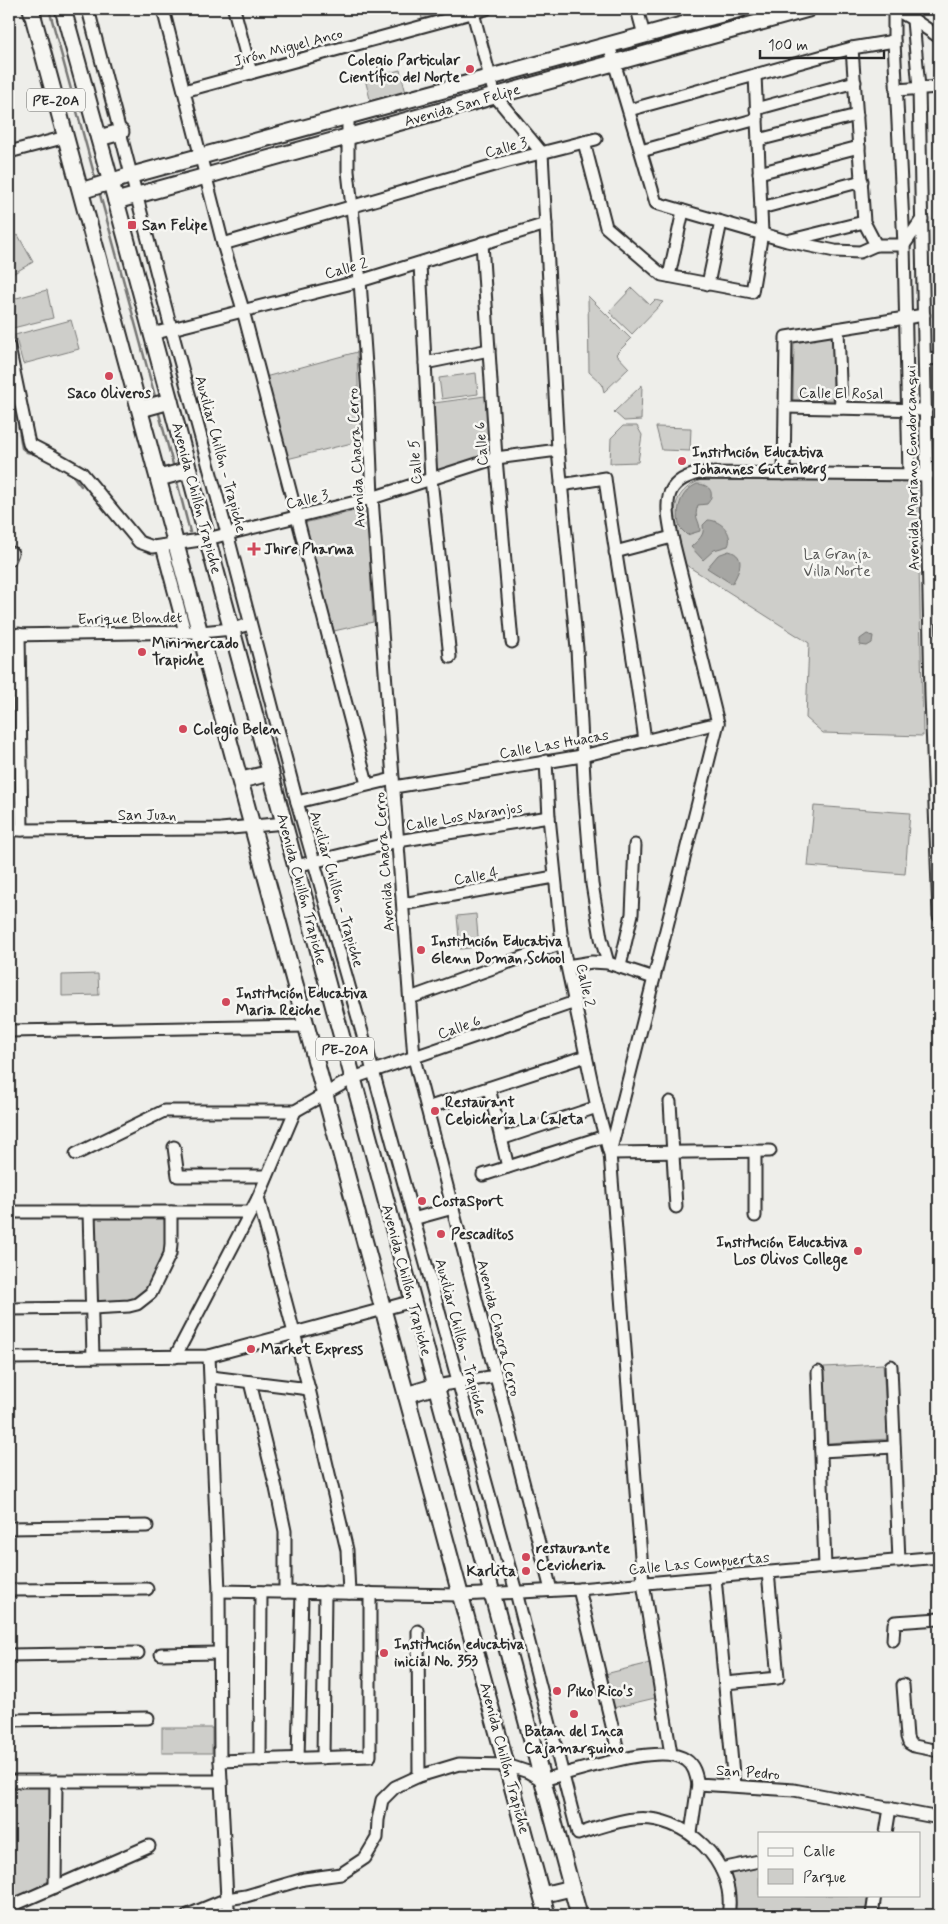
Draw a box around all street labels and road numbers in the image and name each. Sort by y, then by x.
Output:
street label: Jirón Miguel Anco [232,24,345,73]
street label: Avenida San Felipe [402,80,523,132]
road number: PE-20A [27,88,85,112]
street label: Calle 3 [483,133,530,163]
street label: Calle 2 [323,254,370,284]
street label: Avenida Mariano Condorcanqui [901,365,925,571]
street label: Auxiliar Chillón - Trapiche [189,374,251,535]
street label: Calle El Rosal [799,383,883,405]
street label: Avenida Chacra Cerro [343,387,371,528]
street label: Avenida Chillón Trapiche [166,420,226,576]
street label: Calle 6 [470,421,494,467]
street label: Calle 5 [404,439,428,485]
street label: Calle 3 [284,485,331,515]
street label: Enrique Blondet [78,608,183,630]
street label: Calle Las Huacas [498,725,611,764]
street label: Avenida Chacra Cerro [370,791,400,933]
street label: Calle Los Naranjos [404,798,524,836]
street label: San Juan [118,806,176,826]
street label: Auxiliar Chillón - Trapiche [304,809,368,970]
street label: Avenida Chillón Trapiche [271,811,331,967]
street label: Calle 4 [452,863,500,891]
street label: Calle 2 [571,962,599,1009]
street label: Calle 6 [435,1011,484,1045]
road number: PE-20A [316,1038,374,1060]
street label: Avenida Chillón Trapiche [376,1202,436,1358]
street label: Auxiliar Chillón - Trapiche [429,1257,491,1418]
street label: Avenida Chacra Cerro [471,1258,525,1399]
street label: Calle Las Compuertas [628,1548,771,1580]
street label: Avenida Chillón Trapiche [474,1680,534,1836]
street label: San Pedro [715,1761,781,1785]

